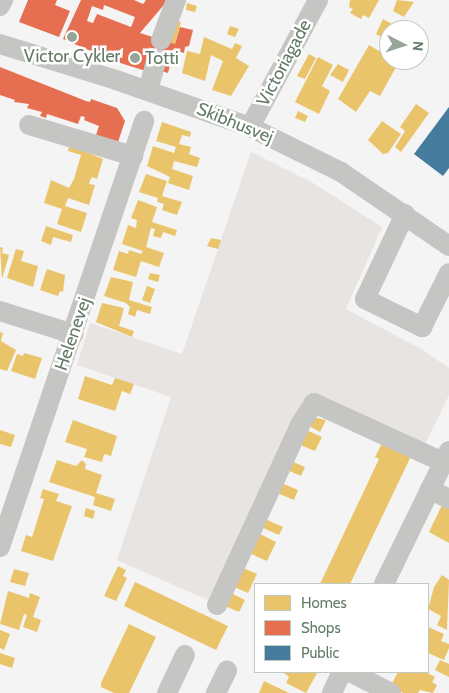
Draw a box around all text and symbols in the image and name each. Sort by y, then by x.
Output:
street label: Victoriagade [252,16,316,110]
north arrow [379,20,429,70]
marker: Victor Cykler [66,31,78,43]
text: N [409,41,427,52]
place label: Victor Cykler [24,45,120,67]
place label: Totti [145,47,179,69]
marker: Totti [129,52,141,64]
street label: Skibhusvej [194,98,276,148]
street label: Helenevej [50,295,96,373]
legend [254,583,429,673]
text: Homes [301,594,347,612]
text: Shops [301,619,341,637]
text: Public [301,644,339,662]

